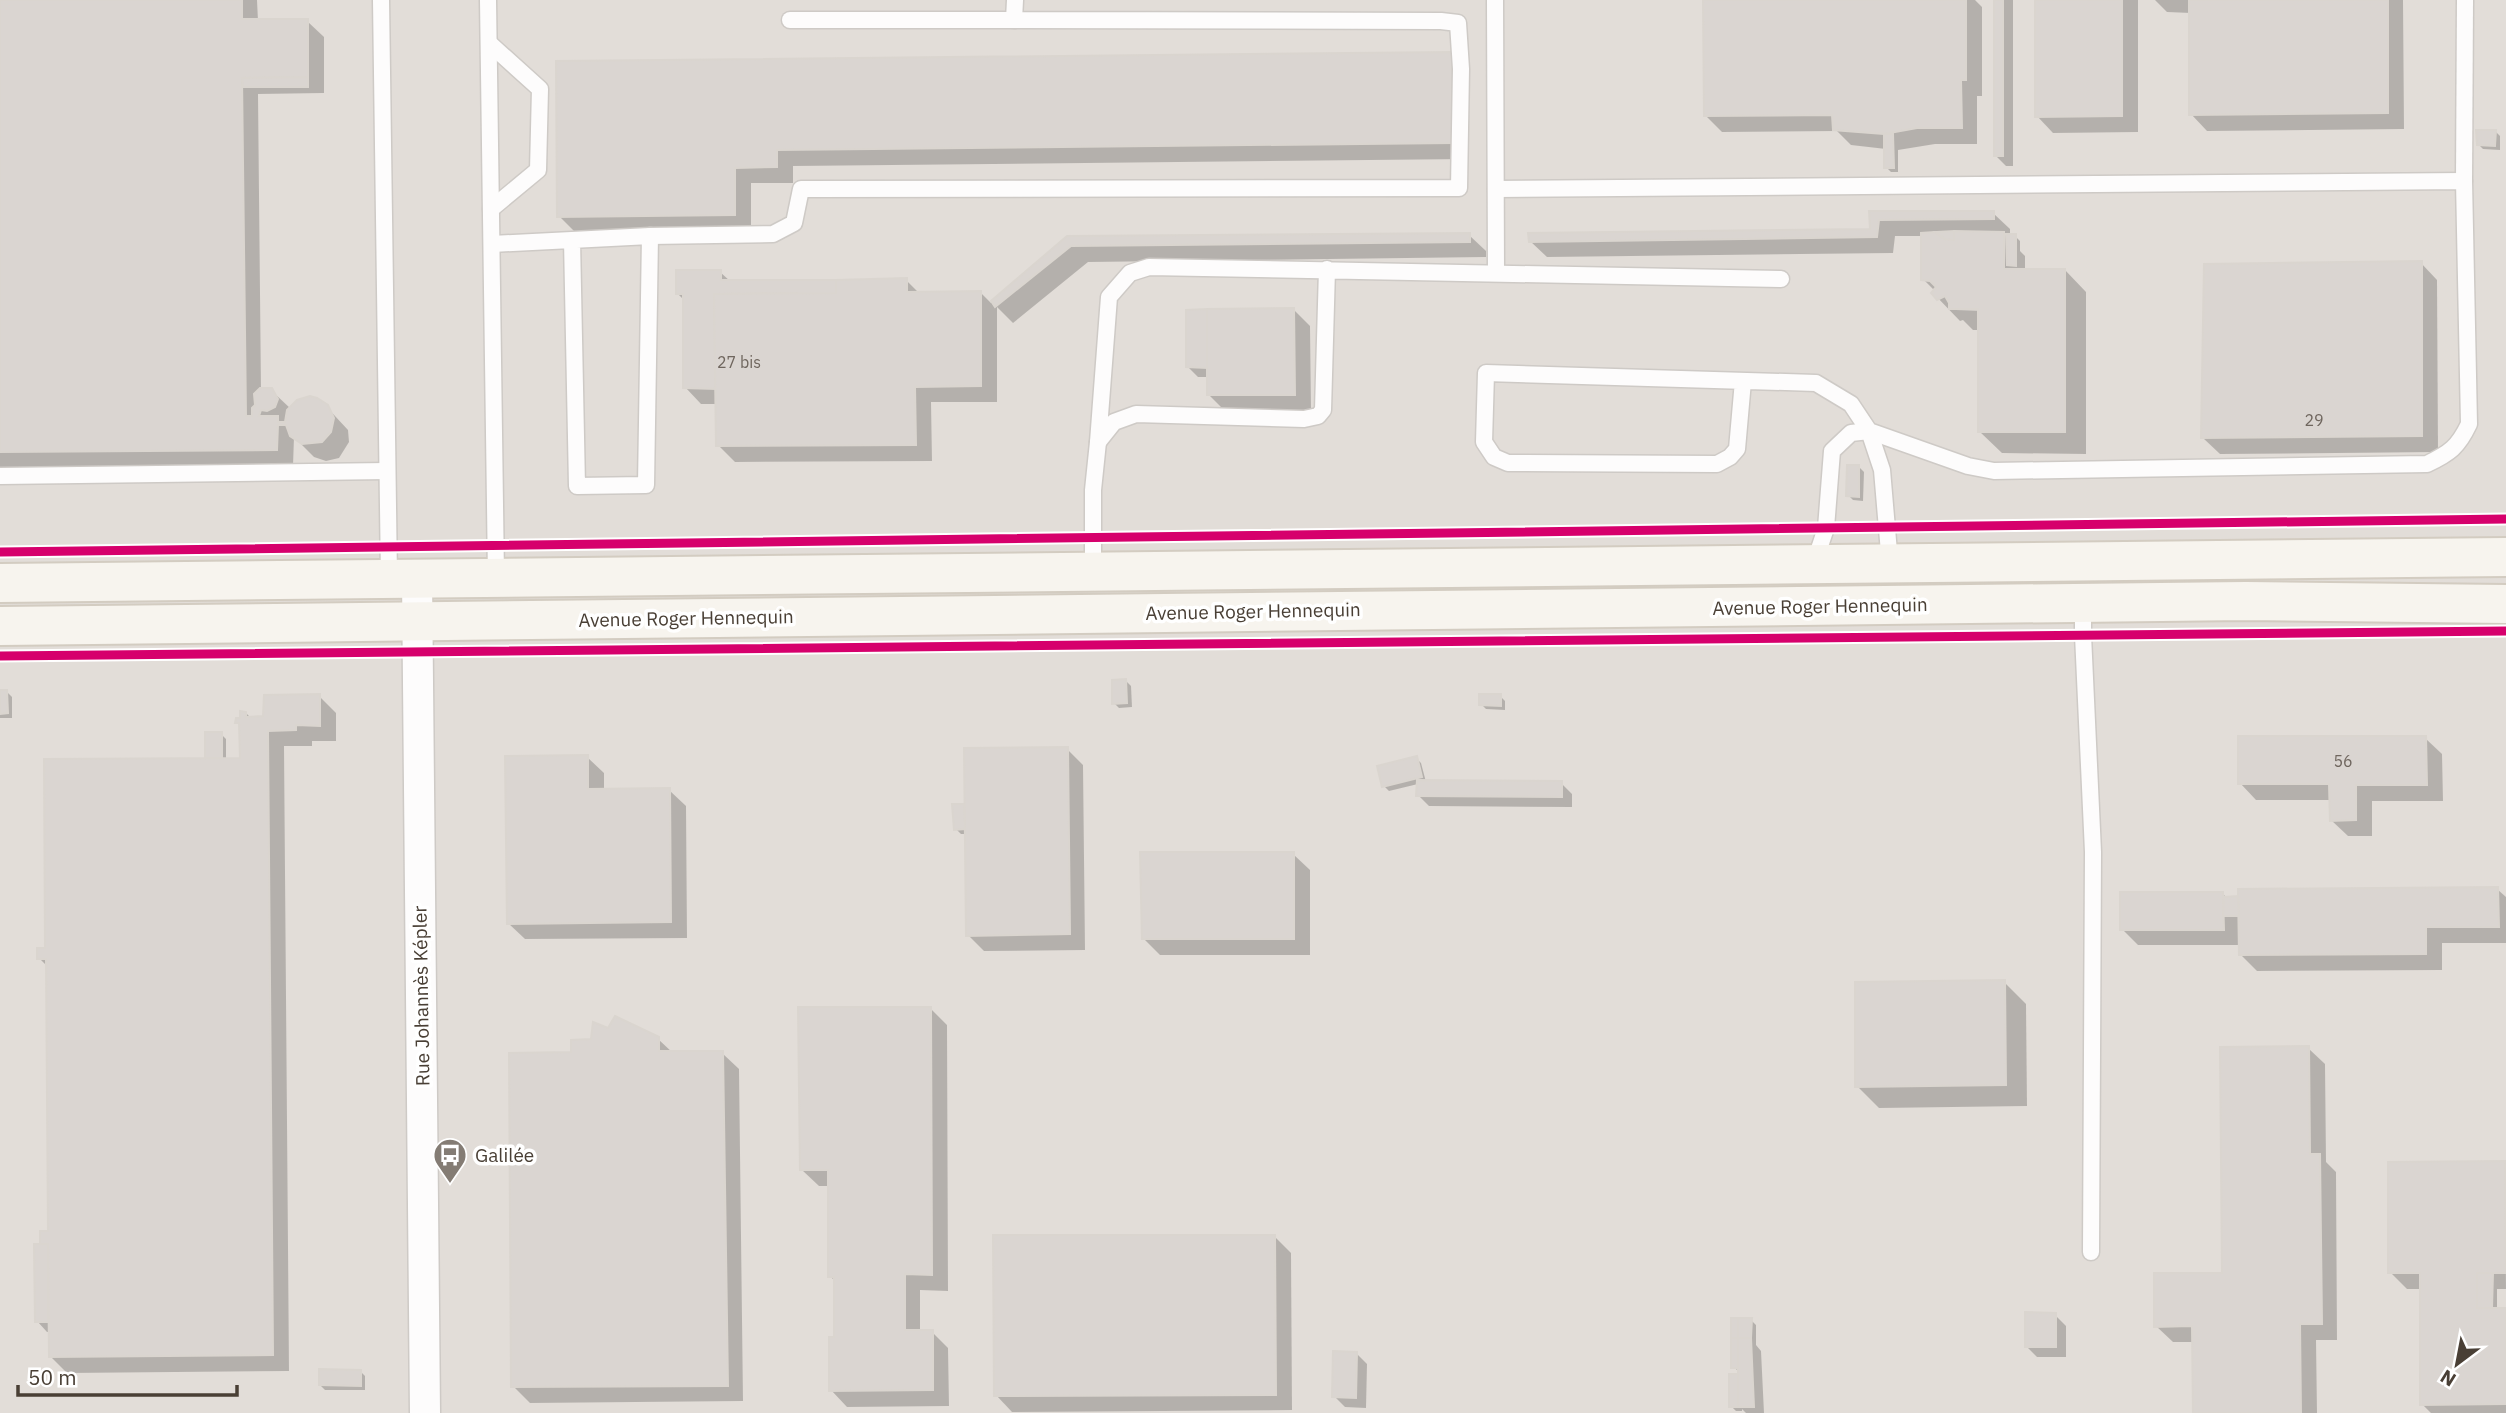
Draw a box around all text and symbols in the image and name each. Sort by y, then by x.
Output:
house number: 27 bis [717,352,761,372]
house number: 29 [2304,410,2324,430]
street label: Avenue Roger Hennequin [1712,592,1928,620]
street label: Avenue Roger Hennequin [1145,597,1361,625]
street label: Avenue Roger Hennequin [578,604,794,632]
house number: 56 [2333,751,2353,771]
street label: Rue Johannès Képler [407,906,435,1086]
bus stop icon: Galilée [431,1136,469,1185]
place label: Galilée [475,1143,534,1167]
north arrow [2422,1329,2492,1399]
scale bar [18,1354,236,1398]
text: 50 m [28,1363,77,1391]
text: N [2436,1365,2460,1392]

